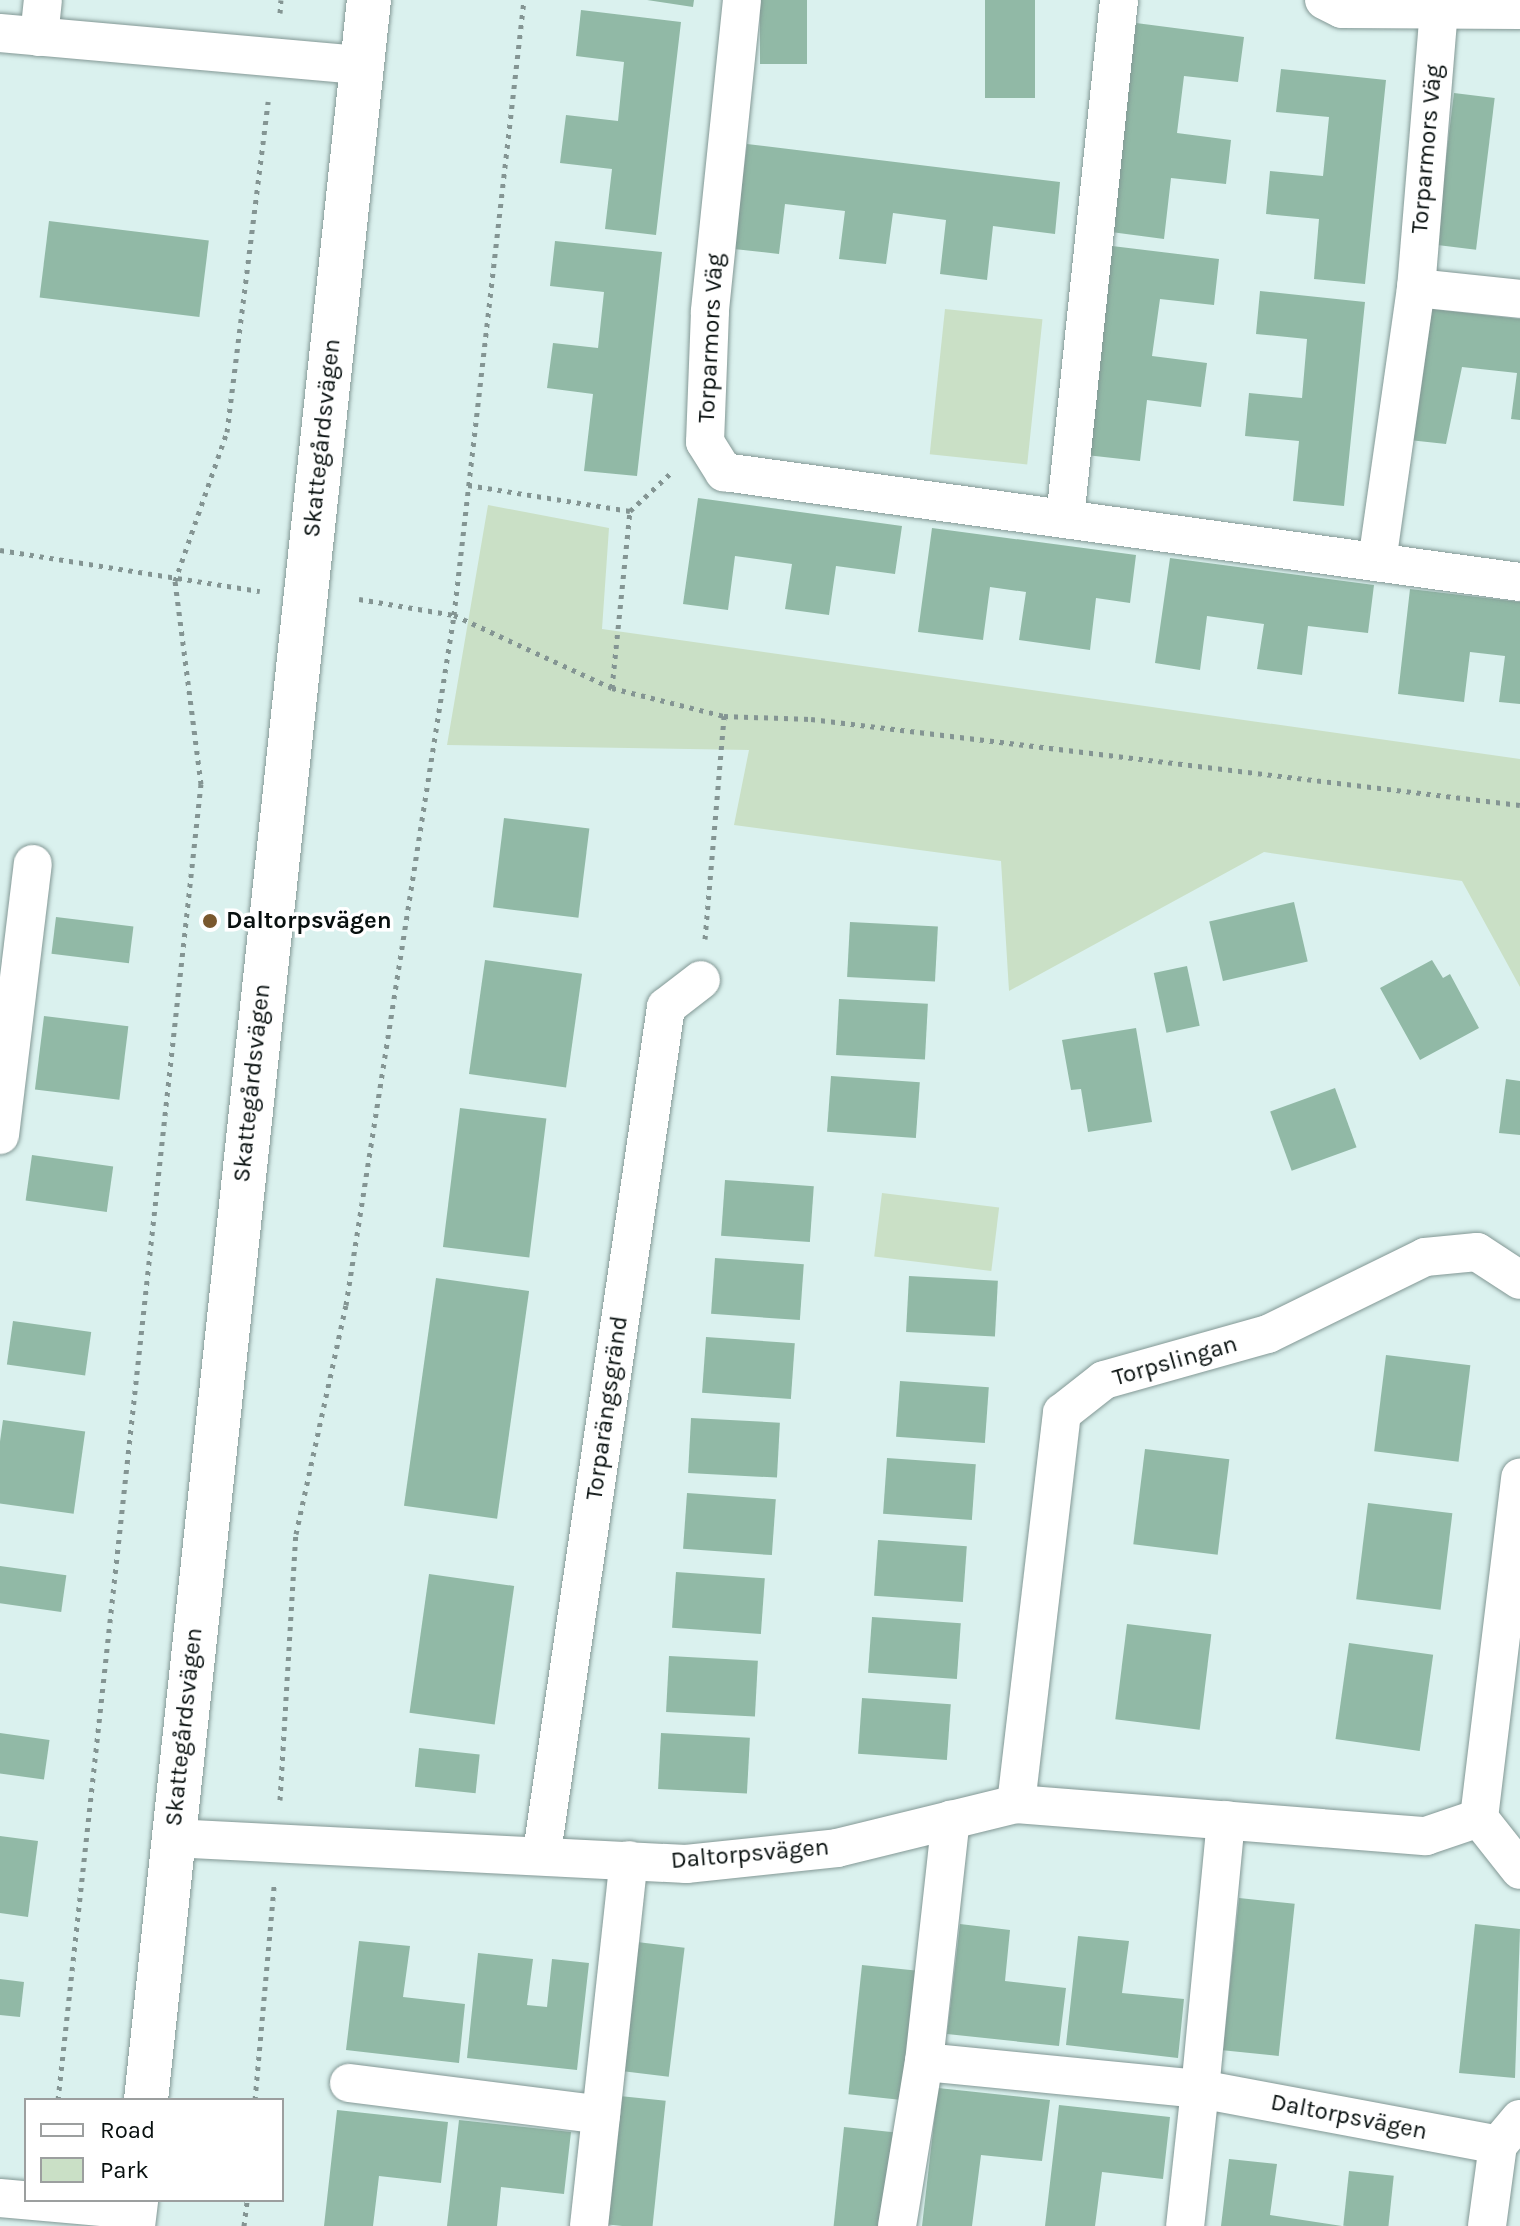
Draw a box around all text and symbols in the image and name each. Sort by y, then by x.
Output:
street label: Torparmors Väg [1405,63,1449,235]
street label: Torparmors Väg [692,252,730,424]
street label: Skattegårdsvägen [297,337,347,539]
place label: Daltorpsvägen [226,907,392,935]
marker: Daltorpsvägen [201,912,219,930]
street label: Skattegårdsvägen [227,982,277,1184]
street label: Torparängsgränd [580,1314,634,1502]
street label: Torpslingan [1109,1329,1241,1393]
street label: Skattegårdsvägen [159,1626,209,1828]
street label: Daltorpsvägen [670,1833,830,1875]
street label: Daltorpsvägen [1268,2088,1430,2146]
legend [24,2098,284,2202]
text: Road [100,2116,155,2144]
text: Park [100,2156,149,2184]

